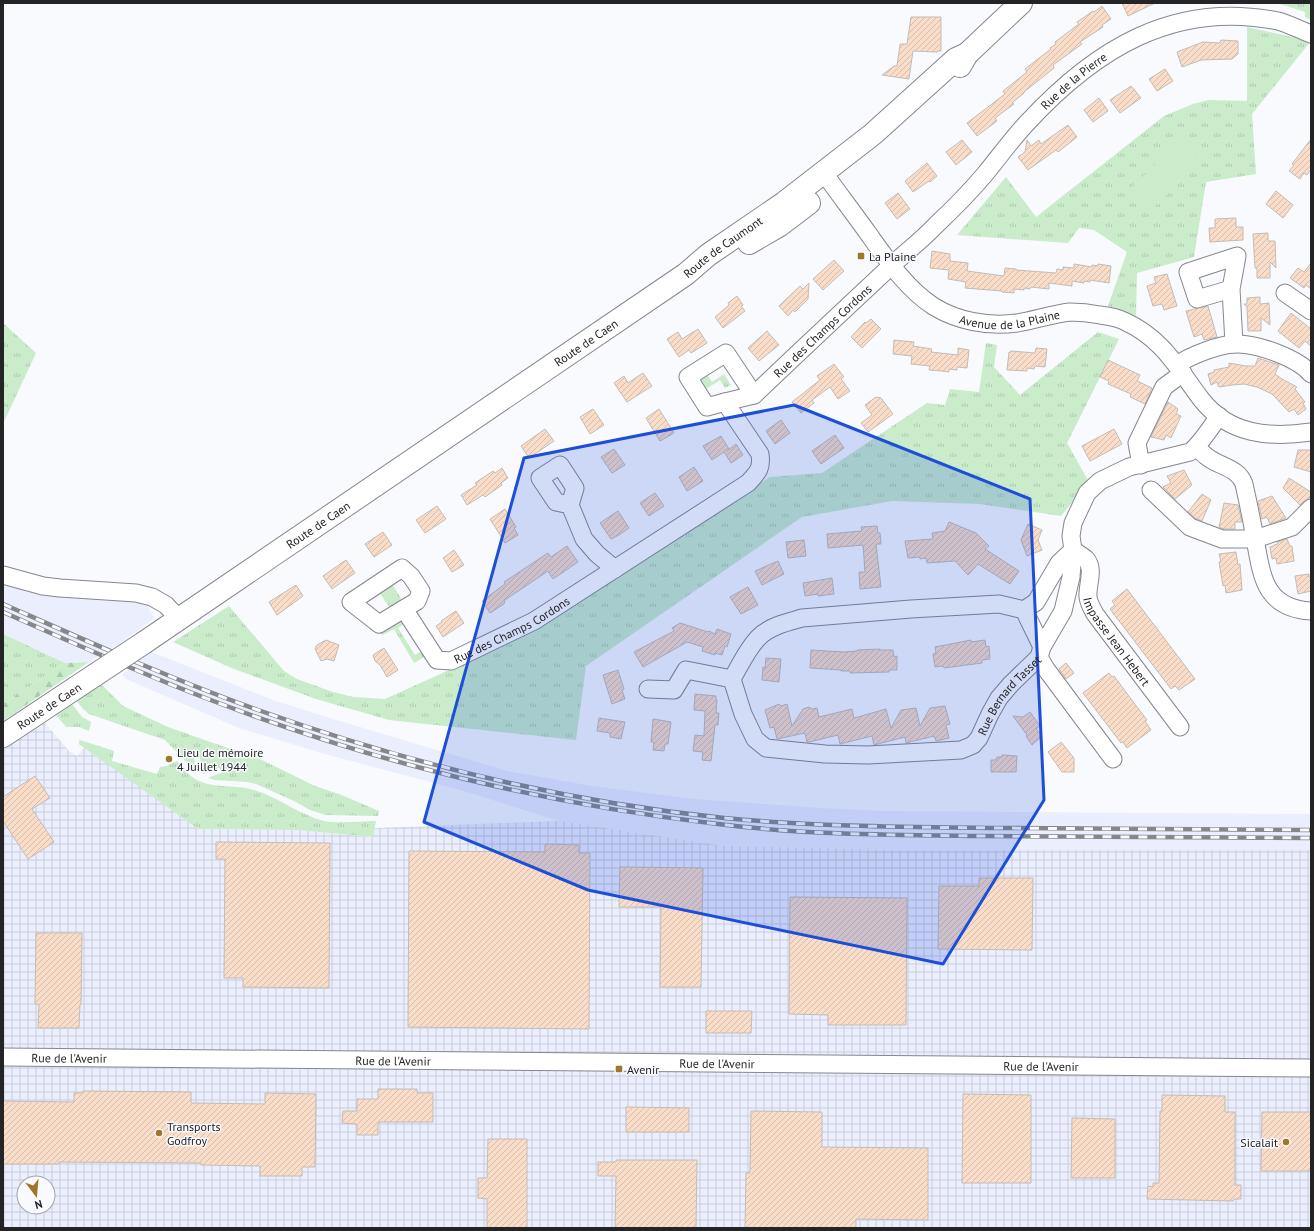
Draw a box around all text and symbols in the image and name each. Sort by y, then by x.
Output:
street label: Rue de la Pierre [1037,49,1109,112]
street label: Route de Caumont [680,213,765,281]
place label: La Plaine [869,249,916,264]
marker: La Plaine [856,251,866,261]
street label: Rue des Champs Cordons [770,281,874,380]
street label: Avenue de la Plaine [958,306,1061,332]
street label: Route de Caen [551,315,620,369]
street label: Route de Caen [283,497,353,551]
street label: Rue des Champs Cordons [451,593,572,666]
street label: Impasse Jean Hebert [1081,596,1154,688]
street label: Rue Bernard Tasset [974,652,1044,738]
street label: Route de Caen [14,679,84,732]
place label: Lieu de mémoire 4 Juillet 1944 [177,745,263,774]
marker: Lieu de mémoire 4 Juillet 1944 [164,754,174,764]
street label: Rue de l'Avenir [31,1050,107,1065]
street label: Rue de l'Avenir [355,1052,431,1068]
street label: Rue de l'Avenir [679,1055,755,1071]
street label: Rue de l'Avenir [1003,1058,1079,1074]
place label: Avenir [627,1062,659,1077]
marker: Avenir [614,1064,624,1074]
place label: Transports Godfroy [167,1119,221,1148]
marker: Transports Godfroy [154,1128,164,1138]
place label: Sicalait [1240,1135,1278,1150]
marker: Sicalait [1281,1137,1291,1147]
north arrow [16,1175,56,1215]
text: N [33,1197,44,1212]

